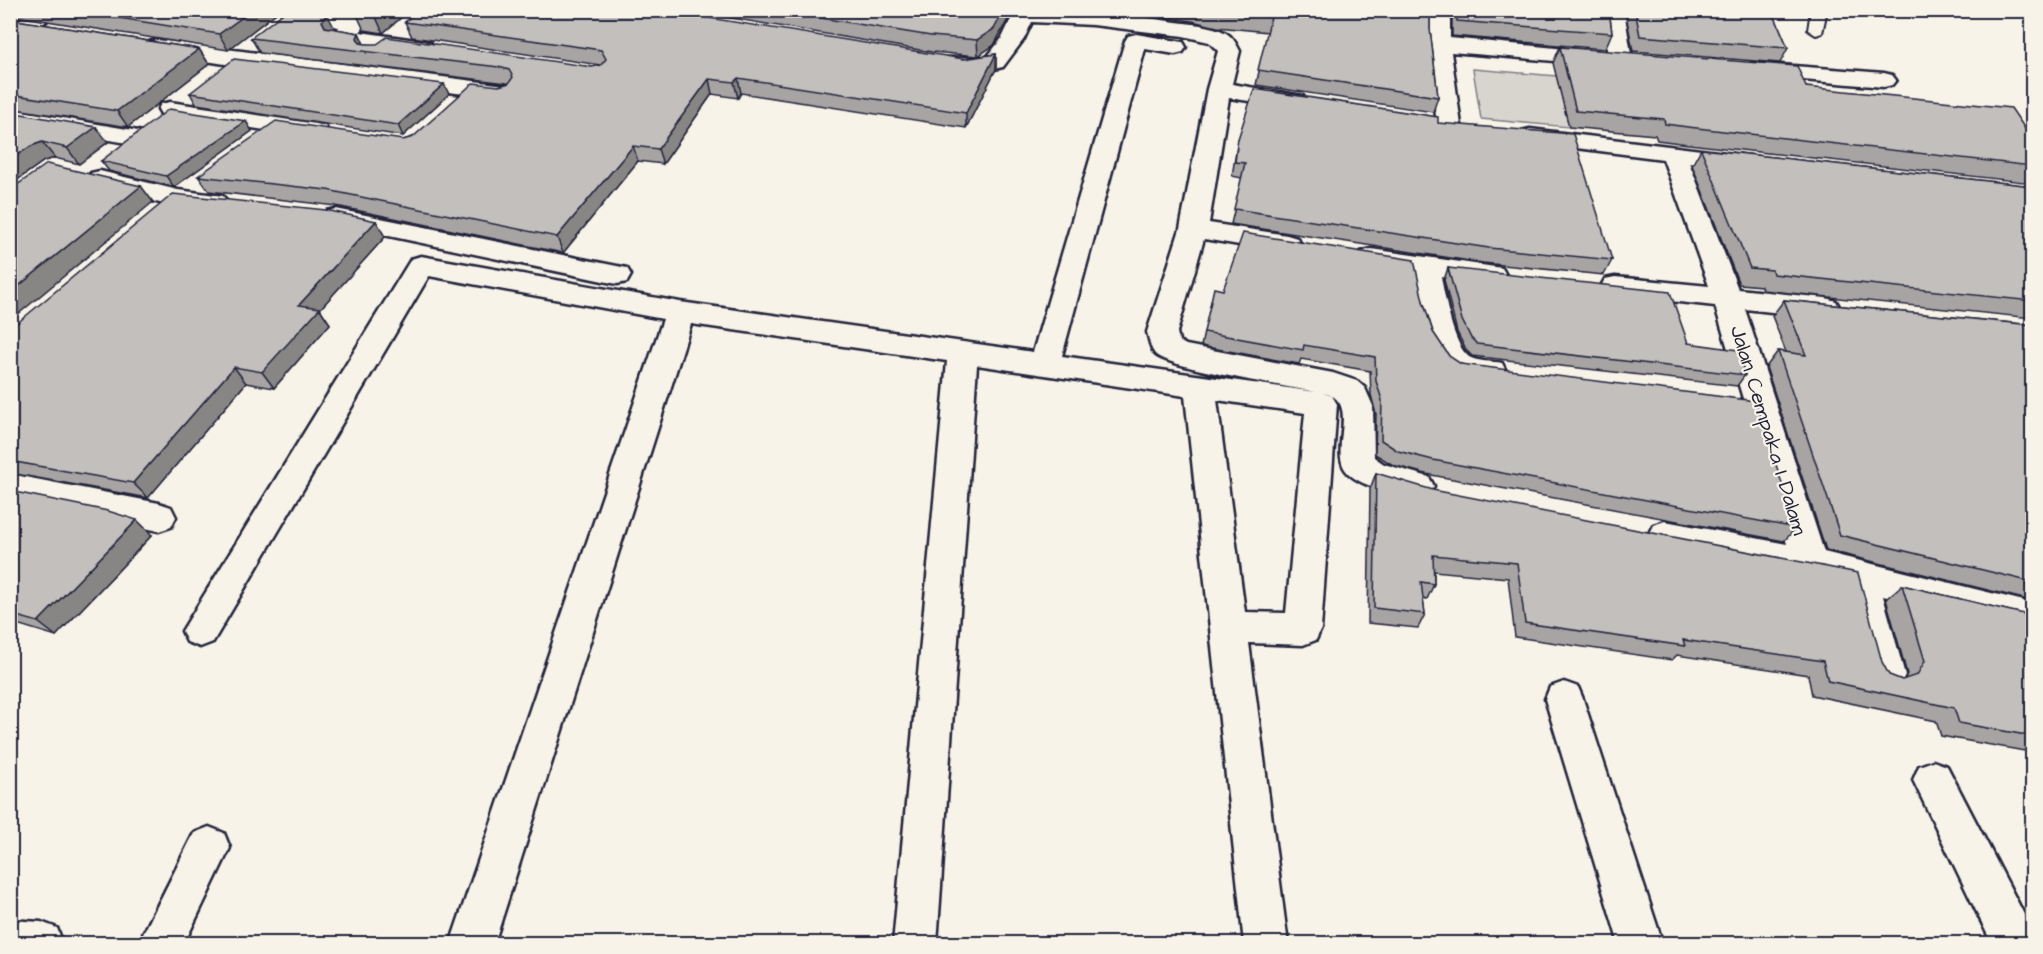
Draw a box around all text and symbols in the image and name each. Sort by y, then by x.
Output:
street label: Jalan Cempaka I Dalam [1722,322,1814,539]

